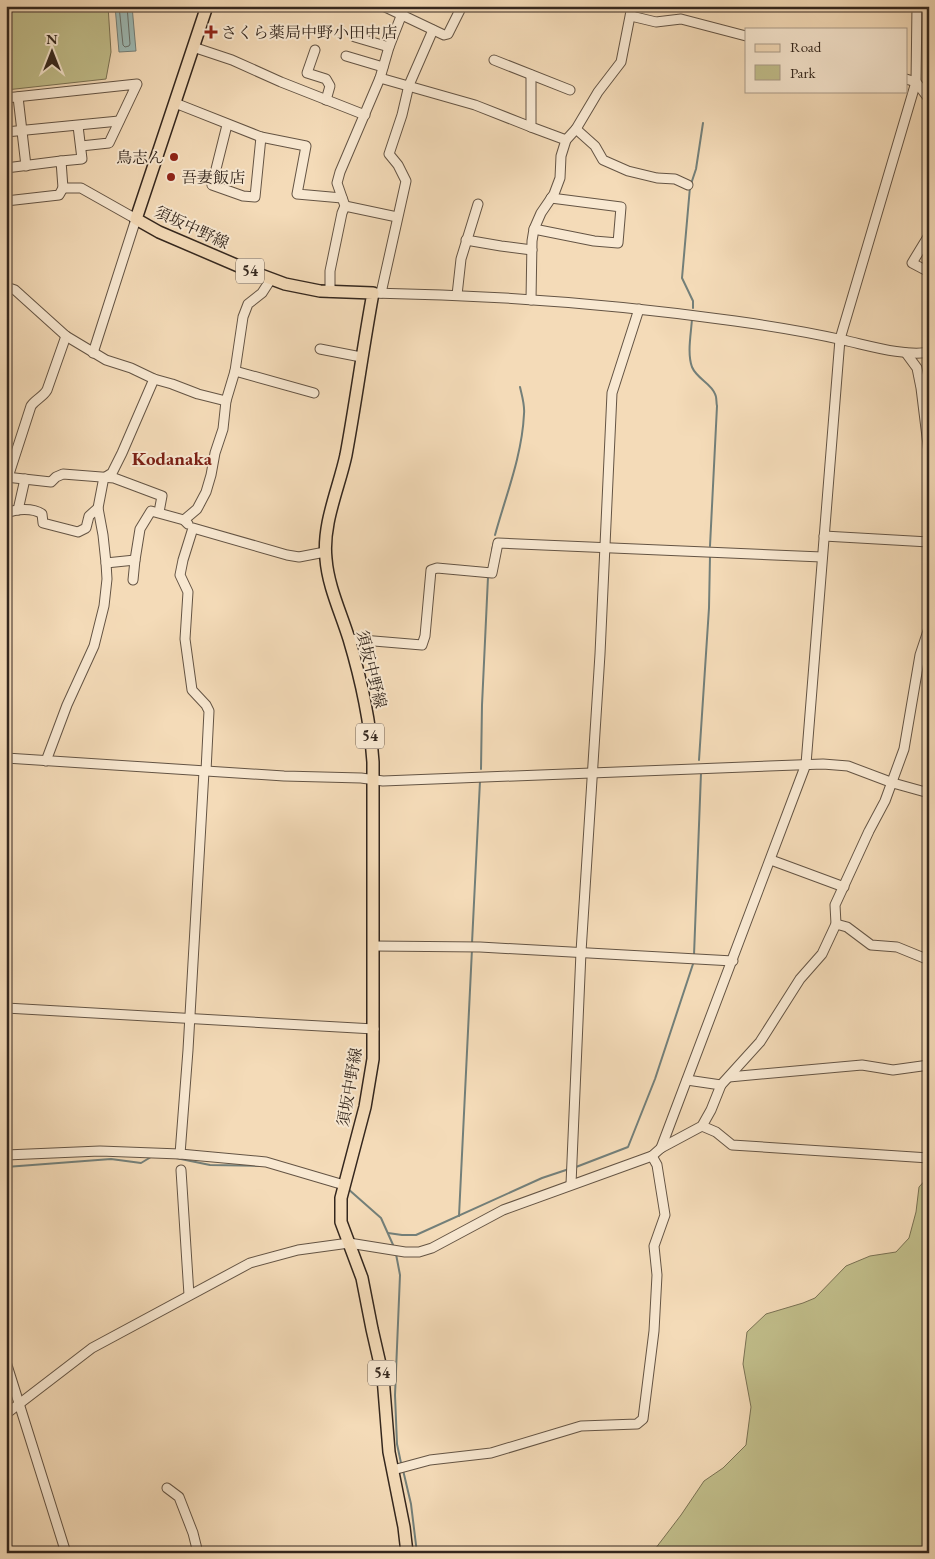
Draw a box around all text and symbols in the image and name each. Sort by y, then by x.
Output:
place label: さくら薬局中野小田中店 [221,22,397,43]
marker: さくら薬局中野小田中店 [205,26,217,38]
north arrow [28,28,78,78]
legend [745,28,908,92]
text: N [46,30,58,48]
text: Road [790,37,822,56]
text: Park [790,63,817,82]
place label: 鳥志ん [116,147,164,168]
marker: 鳥志ん [168,151,180,163]
place label: 吾妻飯店 [181,167,245,188]
marker: 吾妻飯店 [165,171,177,183]
street label: 須坂中野線 [151,201,232,254]
road number: 54 [236,258,264,284]
district label: Kodanaka [132,446,213,471]
street label: 須坂中野線 [352,628,391,710]
road number: 54 [356,724,384,748]
street label: 須坂中野線 [332,1046,367,1128]
road number: 54 [368,1360,396,1386]

